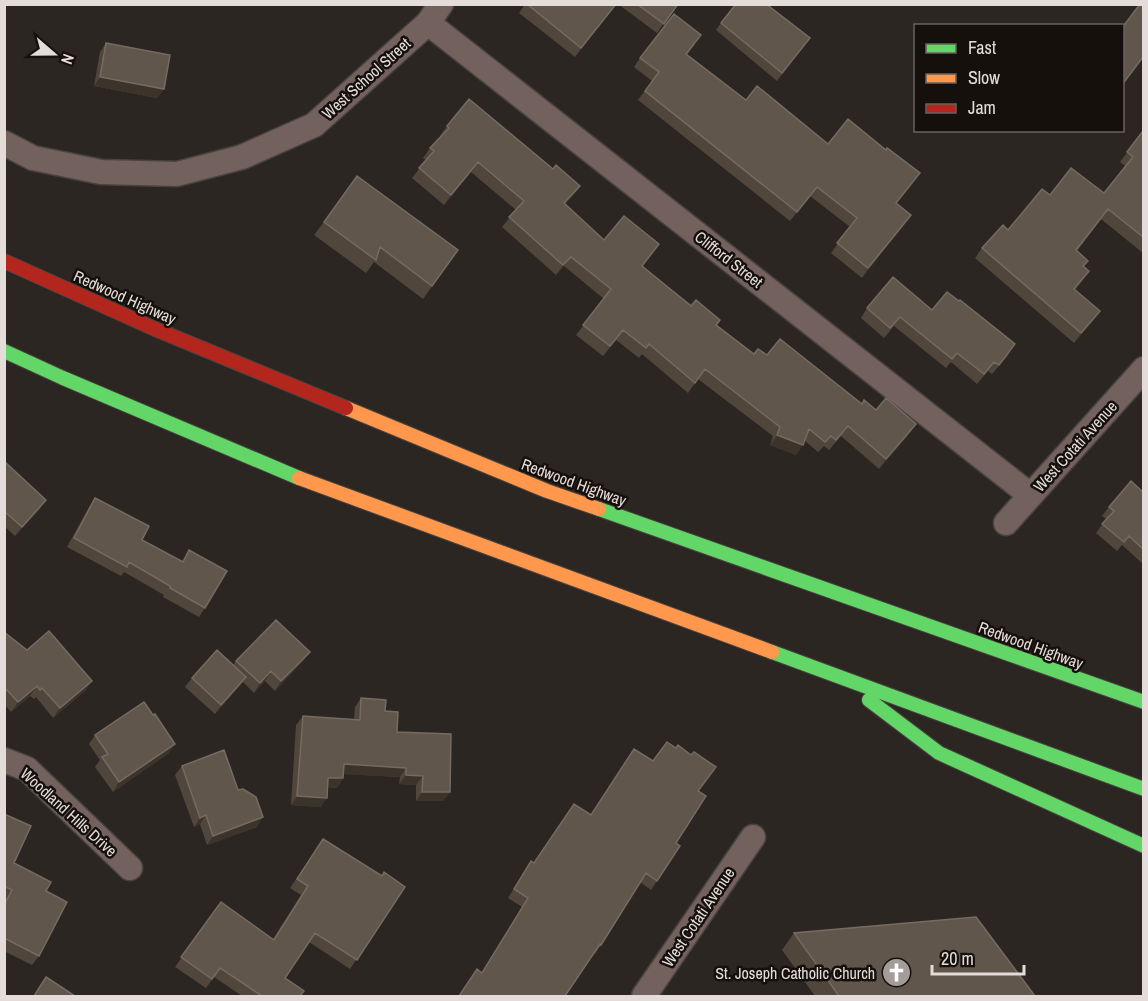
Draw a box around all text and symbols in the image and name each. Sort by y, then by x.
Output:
north arrow [24,24,84,84]
legend [914,24,1124,132]
street label: West School Street [317,32,415,124]
text: Fast [968,35,996,60]
text: N [56,51,80,67]
text: Slow [968,65,1000,90]
text: Jam [968,95,996,120]
street label: Clifford Street [690,225,768,293]
street label: Redwood Highway [70,265,180,330]
street label: West Cotati Avenue [1028,396,1122,496]
street label: Redwood Highway [518,453,630,511]
street label: Redwood Highway [975,616,1087,674]
street label: Woodland Hills Drive [16,763,122,861]
street label: West Cotati Avenue [657,863,739,971]
scale bar [932,938,1024,976]
text: 20 m [941,946,974,971]
church icon: St. Joseph Catholic Church [880,957,912,989]
place label: St. Joseph Catholic Church [715,962,875,984]

